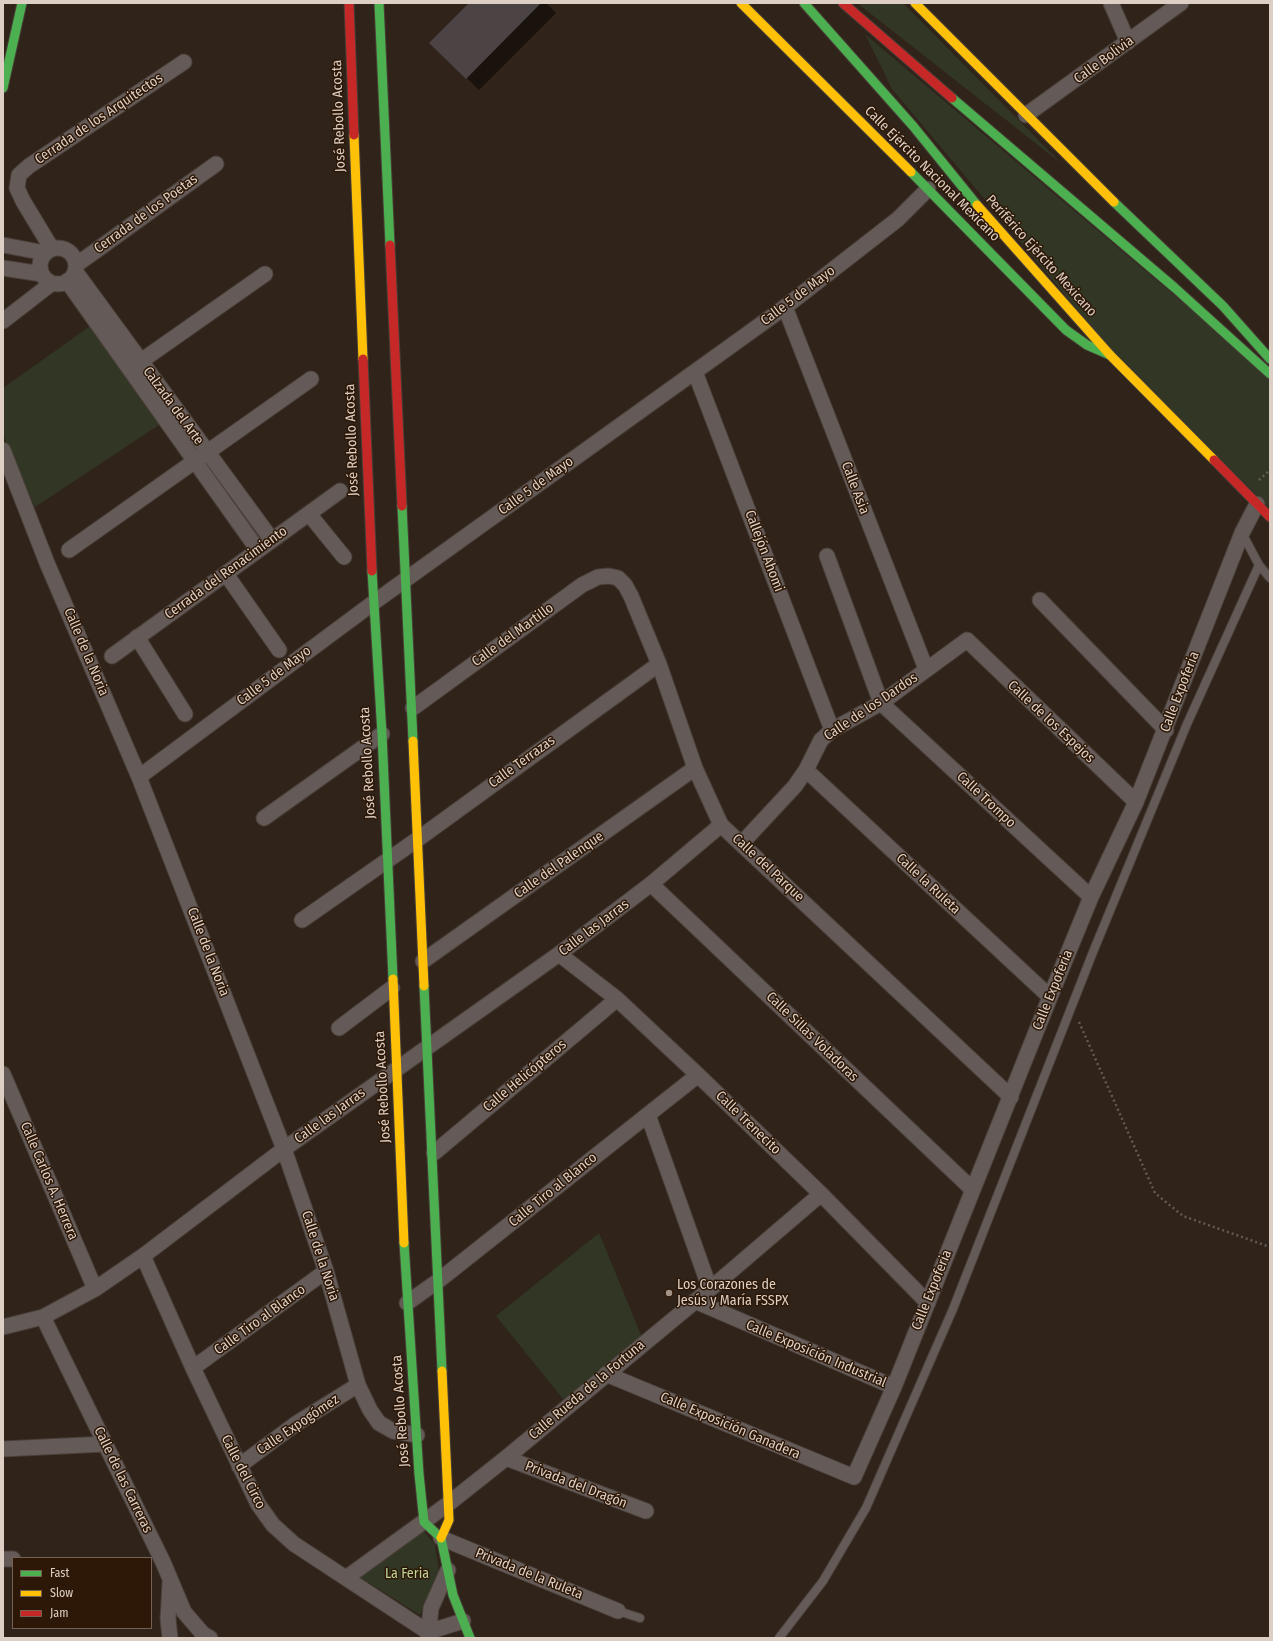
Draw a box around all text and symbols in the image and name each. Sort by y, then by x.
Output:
street label: Calle Bolivia [1071,33,1137,87]
street label: José Rebollo Acosta [329,60,349,172]
street label: Cerrada de los Arquitectos [32,70,166,168]
street label: Calle Ejército Nacional Mexicano [861,103,1003,245]
street label: Cerrada de los Poetas [91,171,201,257]
street label: Periférico Ejército Mexicano [982,192,1100,320]
street label: Calle 5 de Mayo [757,263,839,329]
street label: Calzada del Arte [139,364,207,448]
street label: José Rebollo Acosta [342,384,362,496]
street label: Calle 5 de Mayo [495,453,577,519]
street label: Calle Asia [837,459,873,517]
street label: Callejón Ahomi [741,508,787,594]
street label: Cerrada del Renacimiento [161,523,291,623]
street label: Calle del Martillo [469,600,557,670]
street label: Calle de la Noria [60,606,112,698]
street label: Calle 5 de Mayo [233,643,315,709]
street label: Calle Expoferia [1157,649,1203,735]
street label: Calle de los Dardos [821,669,921,745]
street label: Calle de los Espejos [1004,677,1098,767]
street label: José Rebollo Acosta [357,707,379,819]
street label: Calle Terrazas [485,732,559,792]
street label: Calle Trompo [953,768,1019,832]
street label: Calle del Palenque [511,828,607,902]
street label: Calle del Parque [729,830,807,906]
street label: Calle la Ruleta [892,850,964,918]
street label: Calle las Jarras [556,896,632,960]
street label: Calle de la Noria [183,905,233,999]
street label: Calle Expoferia [1029,947,1077,1033]
street label: Calle Sillas Voladoras [762,989,862,1085]
street label: José Rebollo Acosta [372,1031,394,1143]
street label: Calle Helicópteros [480,1036,570,1116]
street label: Calle las Jarras [291,1085,369,1147]
street label: Calle Trenecito [712,1088,784,1158]
street label: Calle Carlos A. Herrera [16,1119,82,1243]
street label: Calle Tiro al Blanco [505,1149,601,1231]
street label: Calle de la Noria [298,1209,342,1303]
street label: Calle Expoferia [908,1247,956,1333]
place label: Los Corazones de Jesús y María FSSPX [677,1277,788,1310]
street label: Calle Tiro al Blanco [211,1281,309,1359]
marker: Los Corazones de Jesús y María FSSPX [664,1288,674,1298]
street label: Calle Exposición Industrial [743,1317,889,1391]
street label: Calle Rueda de la Fortuna [526,1337,648,1443]
street label: José Rebollo Acosta [389,1354,413,1468]
street label: Calle Exposición Ganadera [657,1389,803,1463]
street label: Calle Expogómez [254,1391,342,1459]
street label: Calle de las Carreras [90,1424,156,1536]
street label: Calle del Circo [217,1432,269,1512]
street label: Privada del Dragón [523,1458,629,1512]
street label: Privada de la Ruleta [473,1545,585,1603]
legend [12,1557,152,1629]
text: Fast [50,1566,69,1580]
park label: La Feria [385,1566,429,1582]
text: Slow [50,1586,73,1600]
text: Jam [50,1606,68,1620]

